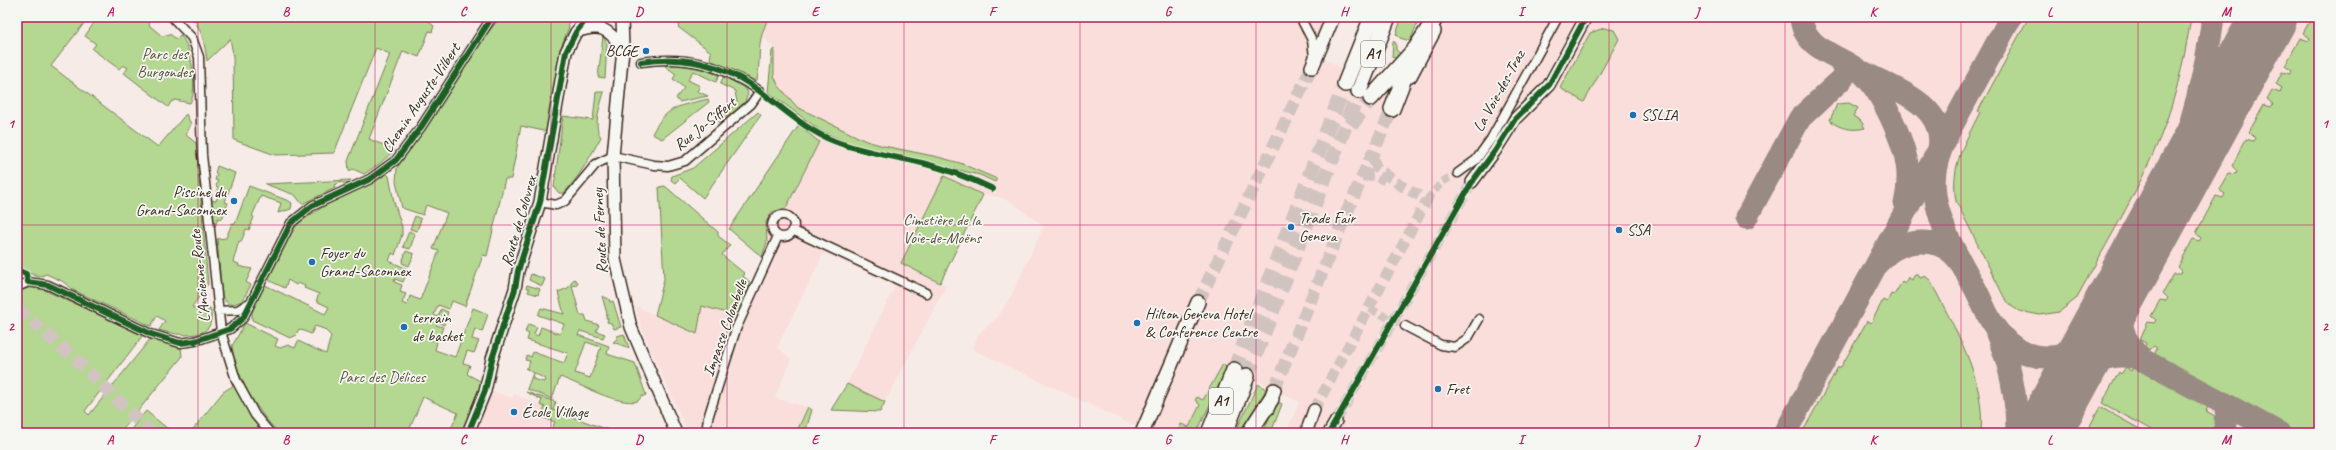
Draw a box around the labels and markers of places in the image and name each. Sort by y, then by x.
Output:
place label: BCGE [606,41,641,61]
marker: BCGE [641,46,651,56]
place label: SSLIA [1641,105,1678,125]
marker: SSLIA [1628,110,1638,120]
place label: Piscine du Grand-Saconnex [136,182,228,220]
marker: Piscine du Grand-Saconnex [229,196,239,206]
place label: Trade Fair Geneva [1299,208,1357,246]
place label: SSA [1627,220,1651,240]
marker: Trade Fair Geneva [1286,222,1296,232]
marker: SSA [1614,225,1624,235]
place label: Foyer du Grand-Saconnex [320,243,412,281]
marker: Foyer du Grand-Saconnex [307,257,317,267]
place label: Hilton Geneva Hotel & Conference Centre [1145,304,1259,342]
place label: terrain de basket [412,308,464,346]
marker: Hilton Geneva Hotel & Conference Centre [1132,318,1142,328]
marker: terrain de basket [399,322,409,332]
place label: Fret [1446,379,1471,399]
marker: Fret [1433,384,1443,394]
place label: École Village [522,402,590,422]
marker: École Village [509,407,519,417]

